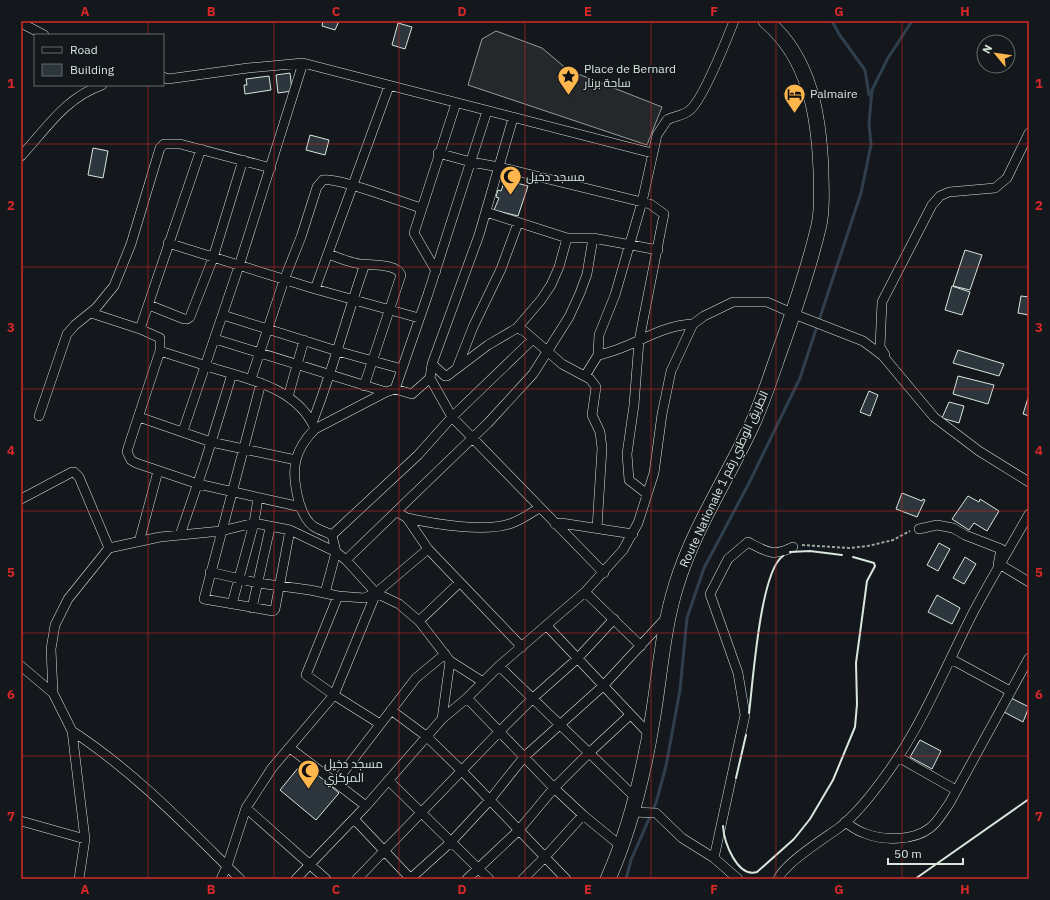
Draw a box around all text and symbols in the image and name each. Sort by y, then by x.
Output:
text: A [81,3,90,20]
text: B [207,3,216,20]
text: C [332,3,341,20]
text: D [457,3,467,20]
text: E [584,3,592,20]
text: F [710,3,718,20]
text: G [834,3,844,20]
text: H [960,3,970,20]
legend [34,34,164,86]
north arrow [976,34,1016,74]
text: Road [70,42,98,57]
text: N [979,42,995,56]
place label: Place de Bernard ساحة برنار [583,61,676,90]
text: Building [70,62,115,77]
place icon: Place de Bernard ساحة برنار [555,63,581,96]
text: 1 [7,75,15,92]
text: 1 [1035,75,1043,92]
hotel icon: Palmaire [782,81,808,114]
place label: Palmaire [810,86,858,101]
mosque icon: مسجد دخيل [498,164,524,197]
place label: مسجد دخيل [526,169,585,184]
text: 2 [7,197,15,214]
text: 2 [1035,197,1043,214]
text: 3 [7,319,15,336]
text: 3 [1035,319,1043,336]
street label: Route Nationale الطريق الوطني رقم 1 [676,388,774,571]
text: 4 [7,442,15,459]
text: 4 [1035,442,1043,459]
text: 5 [7,564,15,581]
text: 5 [1035,564,1043,581]
text: 6 [7,686,15,703]
text: 6 [1035,686,1043,703]
place label: مسجد دخيل المركزي [324,756,383,788]
mosque icon: مسجد دخيل المركزي [296,758,322,791]
text: 7 [7,808,15,825]
text: 7 [1035,808,1043,825]
scale bar [888,840,963,866]
text: 50 m [894,846,922,861]
text: A [81,881,90,898]
text: B [207,881,216,898]
text: C [332,881,341,898]
text: D [457,881,467,898]
text: E [584,881,592,898]
text: F [710,881,718,898]
text: G [834,881,844,898]
text: H [960,881,970,898]

